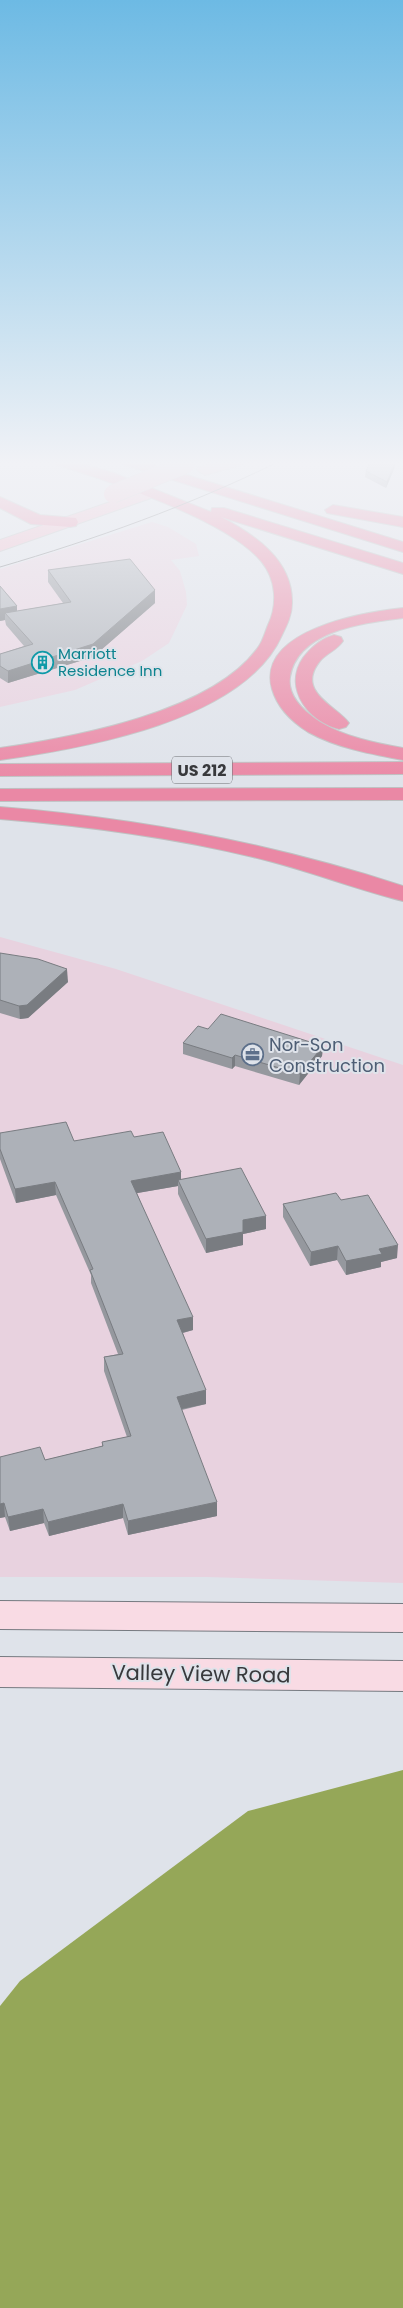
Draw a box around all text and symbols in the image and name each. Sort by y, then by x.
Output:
place label: Marriott Residence Inn [58,643,162,681]
building icon: Marriott Residence Inn [30,651,54,675]
road number: US 212 [172,756,232,784]
place label: Nor-Son Construction [269,1032,385,1078]
office icon: Nor-Son Construction [241,1043,265,1067]
street label: Valley View Road [111,1657,291,1690]

